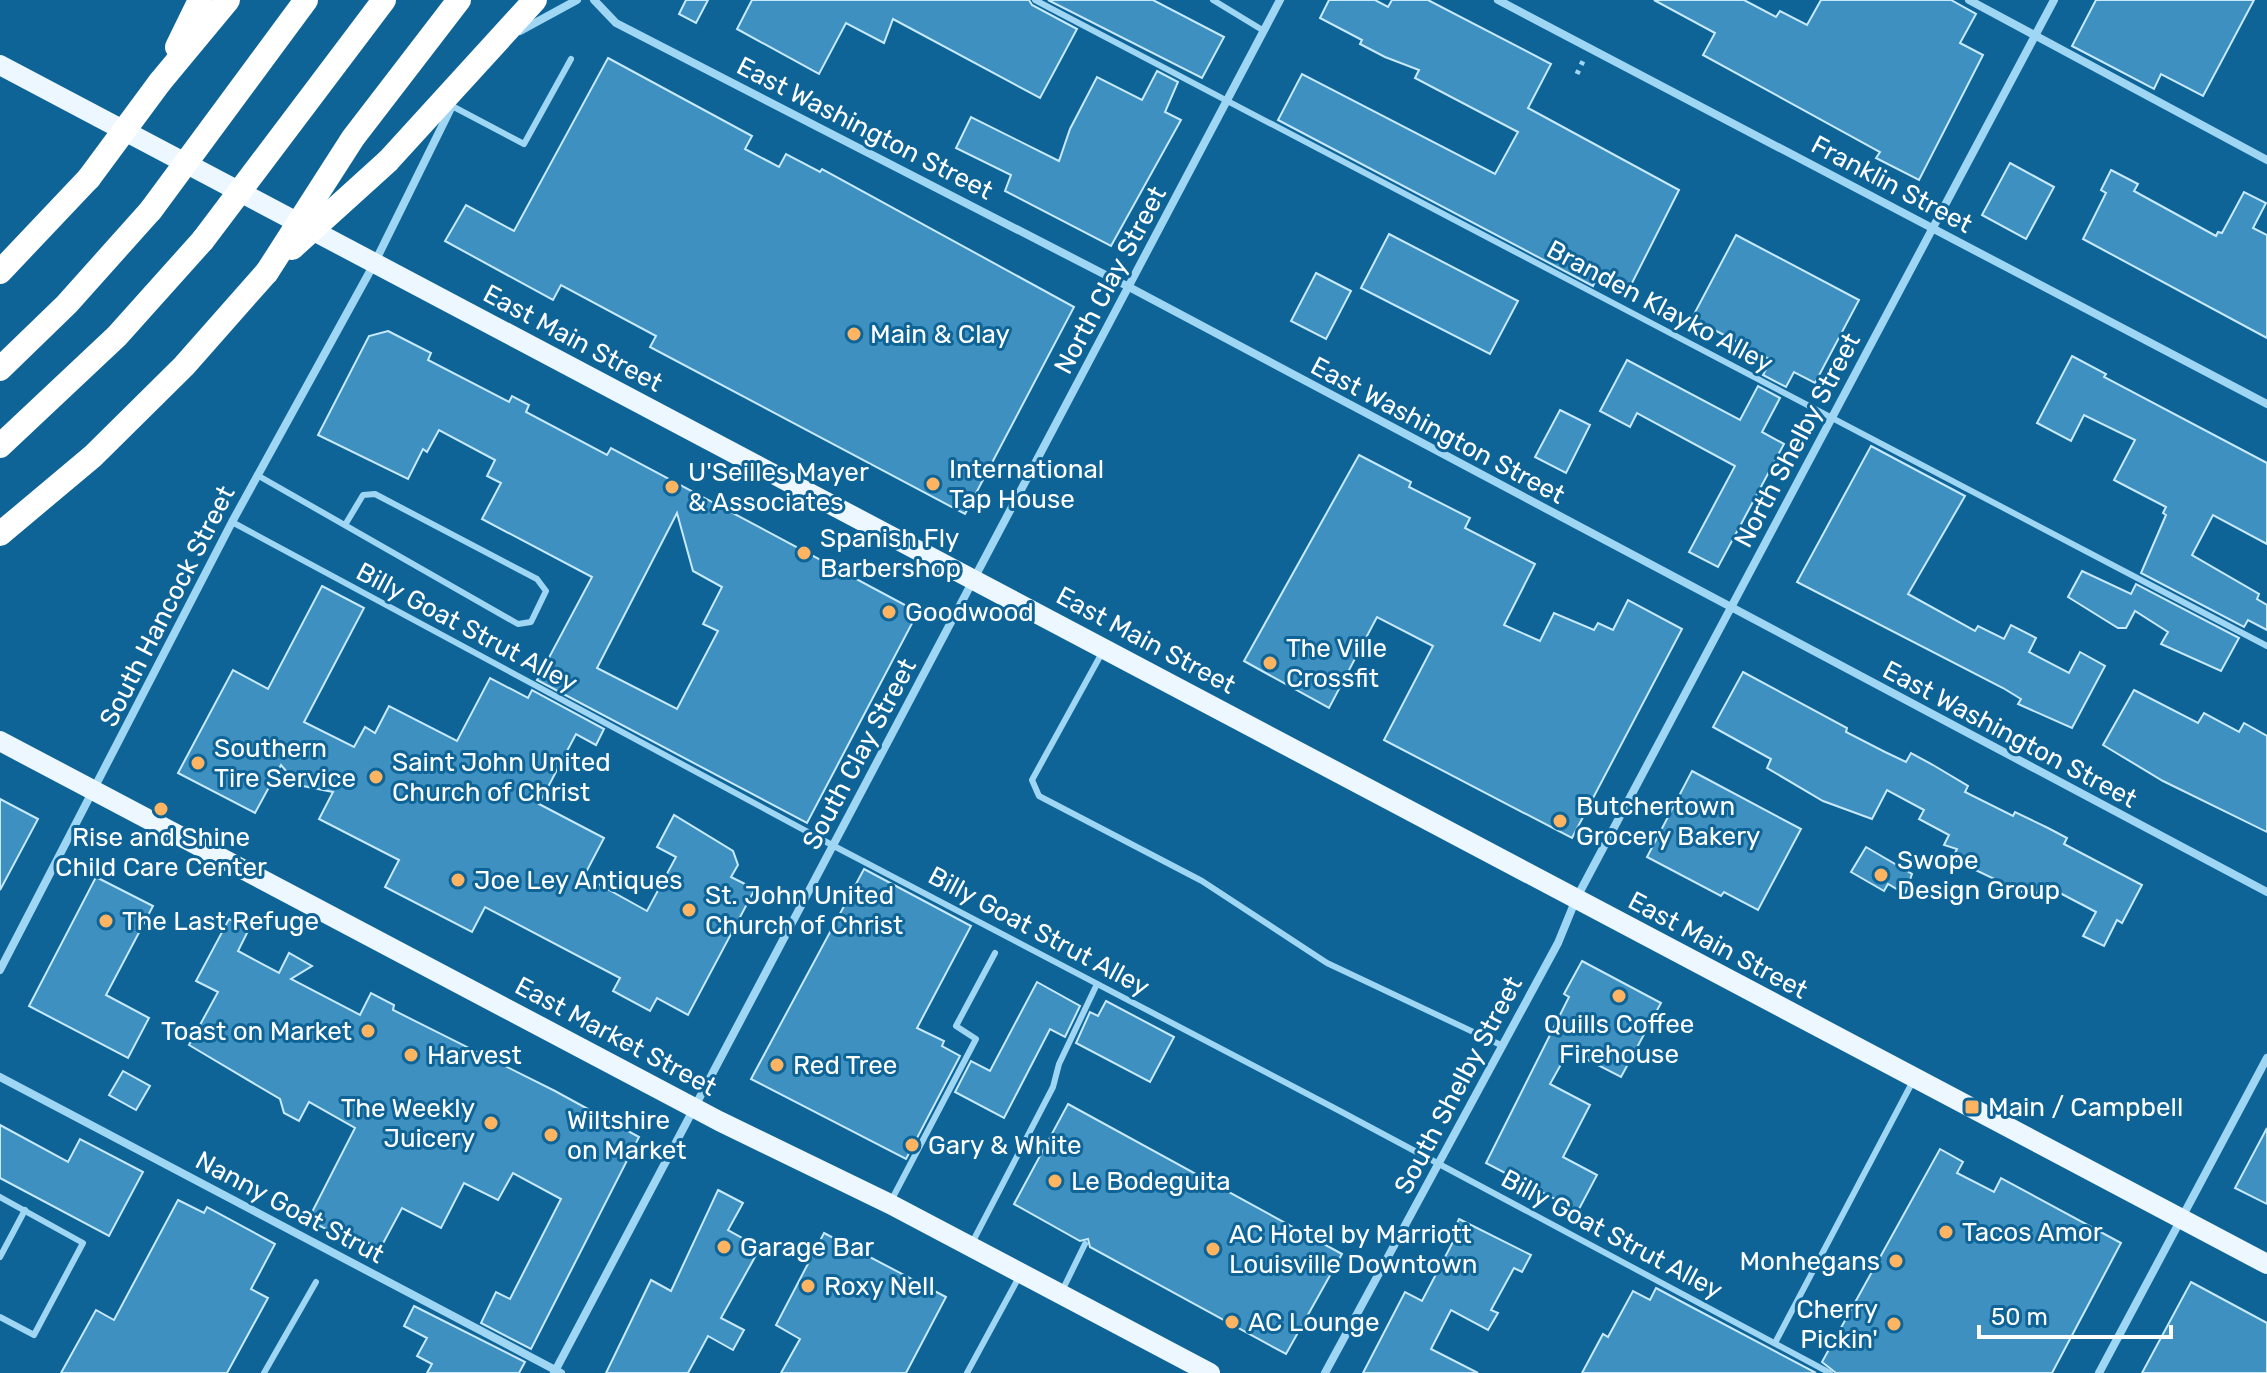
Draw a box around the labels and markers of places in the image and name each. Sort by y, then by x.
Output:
place label: Main & Clay [870,319,1010,350]
marker: Main & Clay [845,325,863,343]
place label: International Tap House [949,454,1104,515]
place label: U'Seilles Mayer & Associates [688,457,869,518]
marker: International Tap House [924,475,942,493]
marker: U'Seilles Mayer & Associates [663,478,681,496]
place label: Spanish Fly Barbershop [820,523,961,584]
marker: Spanish Fly Barbershop [795,544,813,562]
place label: Goodwood [905,597,1034,628]
marker: Goodwood [880,603,898,621]
place label: The Ville Crossfit [1286,633,1387,694]
marker: The Ville Crossfit [1261,654,1279,672]
place label: Southern Tire Service [214,733,356,794]
place label: Saint John United Church of Christ [392,747,611,808]
marker: Southern Tire Service [189,754,207,772]
marker: Saint John United Church of Christ [367,768,385,786]
place label: Butchertown Grocery Bakery [1576,791,1760,852]
marker: Rise and Shine Child Care Center [152,800,170,818]
marker: Butchertown Grocery Bakery [1551,812,1569,830]
place label: Rise and Shine Child Care Center [55,822,267,883]
place label: Swope Design Group [1897,845,2060,906]
place label: Joe Ley Antiques [474,865,683,896]
marker: Swope Design Group [1872,866,1890,884]
marker: Joe Ley Antiques [449,871,467,889]
place label: St. John United Church of Christ [705,880,903,941]
marker: St. John United Church of Christ [680,901,698,919]
place label: The Last Refuge [122,906,319,937]
marker: The Last Refuge [97,912,115,930]
marker: Quills Coffee Firehouse [1610,987,1628,1005]
place label: Quills Coffee Firehouse [1544,1009,1694,1070]
place label: Toast on Market [161,1016,352,1047]
marker: Toast on Market [359,1022,377,1040]
place label: Harvest [427,1040,522,1071]
marker: Harvest [402,1046,420,1064]
place label: Red Tree [793,1050,897,1081]
marker: Red Tree [768,1056,786,1074]
place label: Main / Campbell [1988,1092,2183,1123]
place label: The Weekly Juicery [341,1093,475,1154]
marker: Main / Campbell [1963,1098,1981,1116]
place label: Wiltshire on Market [567,1105,686,1166]
marker: The Weekly Juicery [482,1114,500,1132]
marker: Wiltshire on Market [542,1126,560,1144]
place label: Gary & White [928,1130,1082,1161]
marker: Gary & White [903,1136,921,1154]
place label: Le Bodeguita [1071,1166,1231,1197]
marker: Le Bodeguita [1046,1172,1064,1190]
place label: Tacos Amor [1962,1217,2103,1248]
place label: AC Hotel by Marriott Louisville Downtown [1229,1219,1478,1280]
marker: Tacos Amor [1937,1223,1955,1241]
place label: Garage Bar [740,1232,874,1263]
marker: Garage Bar [715,1238,733,1256]
marker: AC Hotel by Marriott Louisville Downtown [1204,1240,1222,1258]
place label: Monhegans [1739,1246,1880,1277]
marker: Monhegans [1887,1252,1905,1270]
place label: Roxy Nell [824,1271,935,1302]
marker: Roxy Nell [799,1277,817,1295]
place label: Cherry Pickin' [1796,1294,1878,1355]
place label: AC Lounge [1248,1307,1380,1338]
marker: AC Lounge [1223,1313,1241,1331]
marker: Cherry Pickin' [1885,1315,1903,1333]

